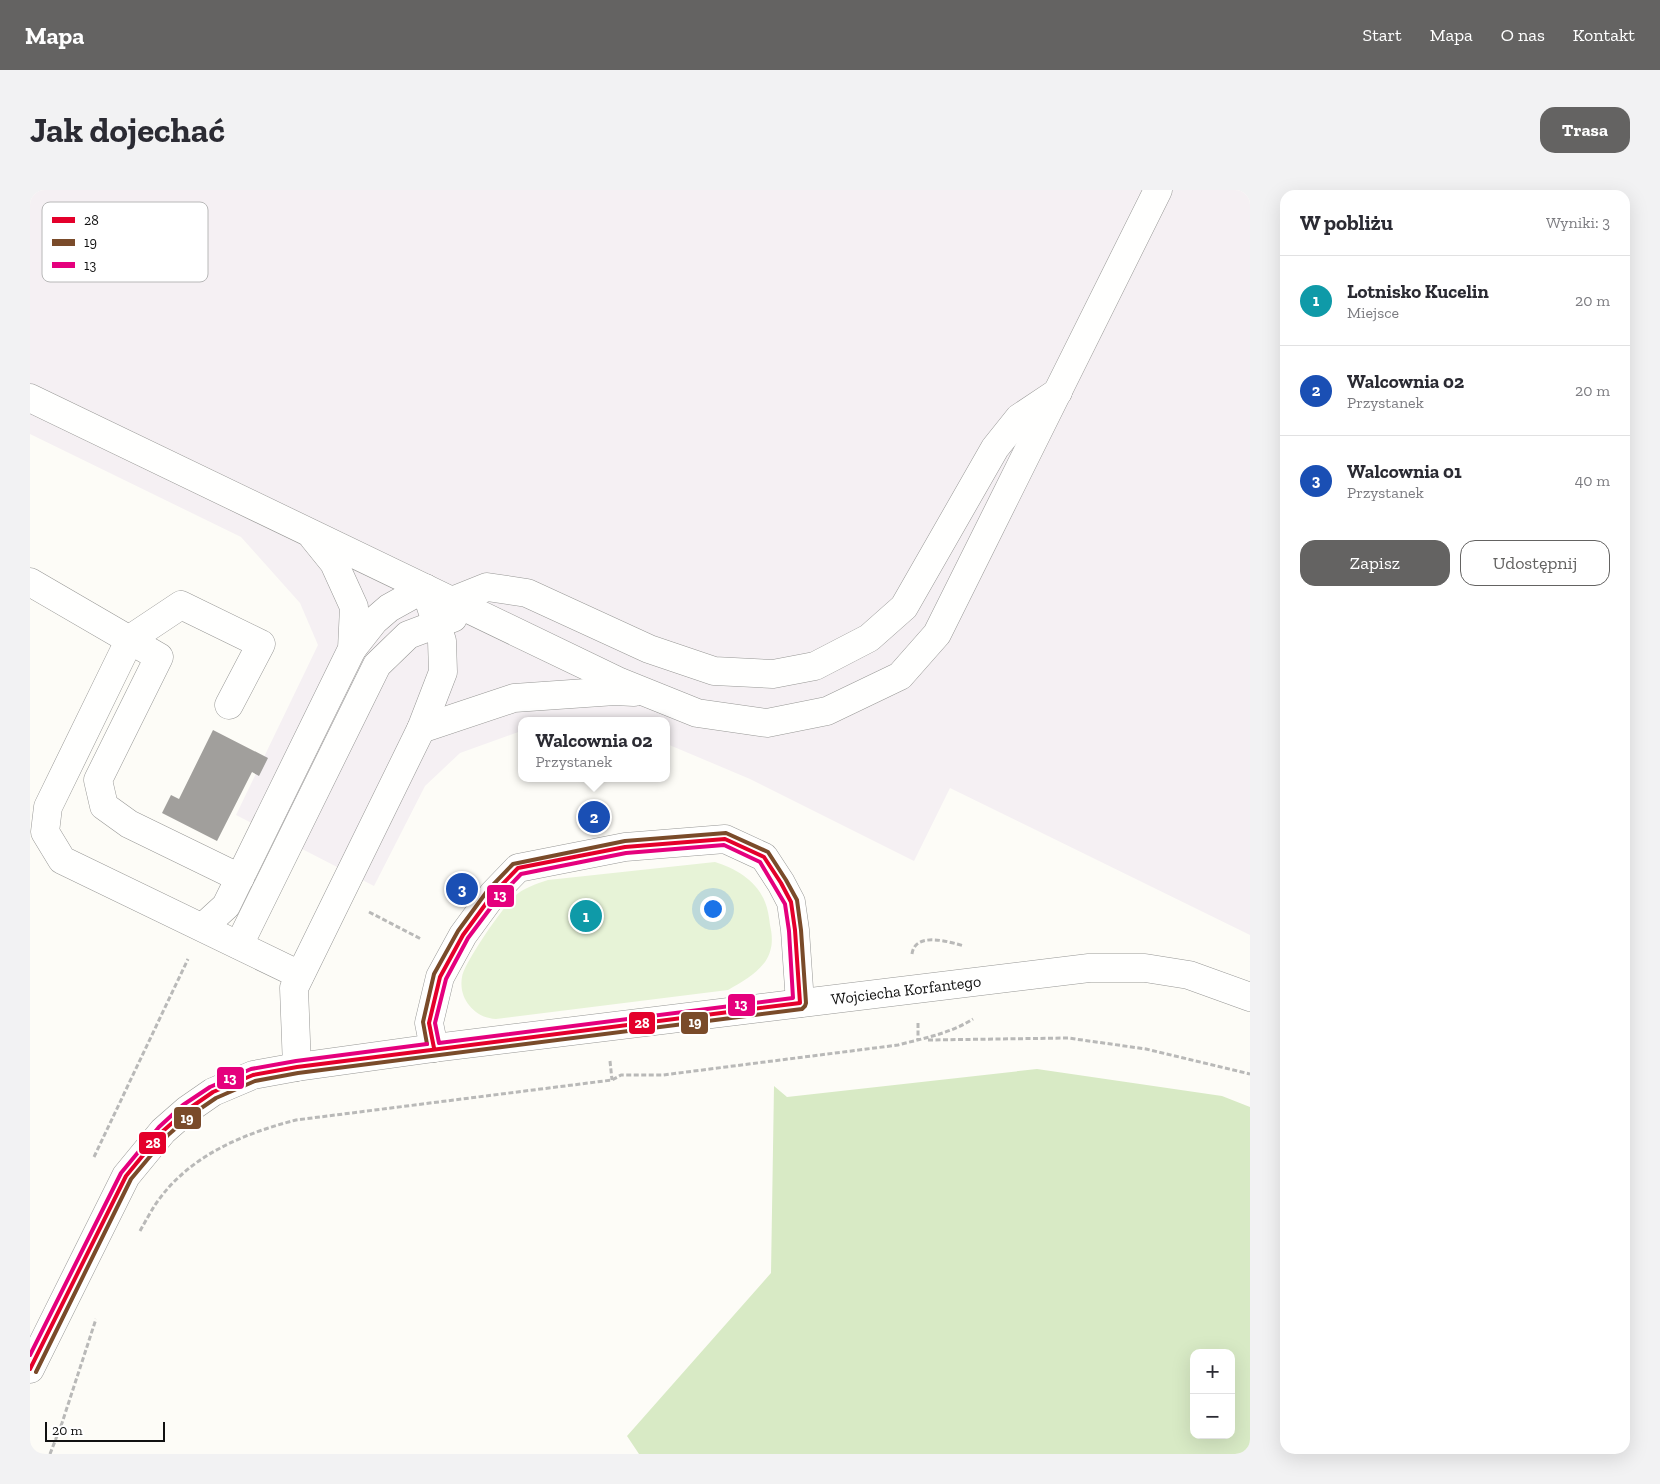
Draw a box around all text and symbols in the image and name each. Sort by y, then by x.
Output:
text: Mapa [25,21,84,50]
text: Start [1363,24,1402,46]
text: Mapa [1430,24,1473,46]
text: O nas [1501,24,1545,46]
text: Kontakt [1573,24,1635,46]
button: Trasa [1540,107,1630,153]
text: Jak dojechać [30,109,225,151]
legend [42,202,208,282]
text: W pobliżu [1300,210,1393,235]
text: 28 [84,212,99,229]
text: Wyniki: 3 [1546,213,1610,232]
text: 19 [84,234,97,251]
text: 13 [84,257,96,274]
text: Lotnisko Kucelin [1347,280,1489,303]
text: 1 [1313,291,1319,310]
text: 20 m [1575,291,1610,310]
text: Miejsce [1347,303,1399,322]
text: Walcownia 02 [1347,370,1464,393]
text: 2 [1312,381,1320,400]
text: 20 m [1575,381,1610,400]
text: Przystanek [1347,393,1424,412]
text: Walcownia 01 [1347,460,1462,483]
text: 3 [1312,471,1320,490]
text: 40 m [1575,471,1610,490]
text: Przystanek [1347,483,1424,502]
button: Zapisz [1300,540,1450,586]
button: Udostępnij [1460,540,1610,586]
popup [518,717,670,782]
text: Walcownia 02 [535,729,653,752]
text: Przystanek [535,752,612,771]
pin: 2 [578,798,610,836]
pin: 3 [446,870,478,908]
line badge: 13 [486,884,515,908]
text: 13 [493,887,507,904]
your location [700,896,726,922]
pin: 1 [570,897,602,935]
street label: Wojciecha Korfantego [830,971,982,1009]
line badge: 13 [727,993,756,1017]
text: 13 [734,996,748,1013]
line badge: 28 [628,1011,656,1035]
line badge: 19 [680,1011,709,1035]
text: 19 [688,1014,702,1031]
text: 28 [634,1015,650,1032]
line badge: 13 [216,1066,245,1090]
text: 13 [223,1070,237,1087]
line badge: 19 [173,1106,202,1130]
text: 19 [180,1110,194,1127]
line badge: 28 [138,1131,167,1155]
text: 28 [145,1135,161,1152]
map controls [1190,1349,1235,1439]
button: + [1190,1349,1235,1394]
button: − [1190,1394,1235,1439]
scale bar [45,1419,165,1442]
text: 20 m [52,1422,83,1439]

